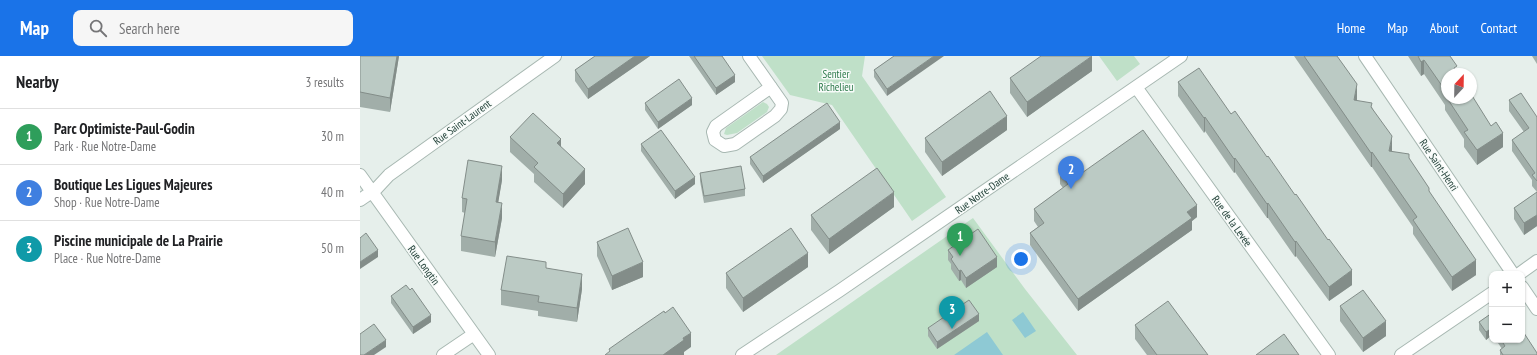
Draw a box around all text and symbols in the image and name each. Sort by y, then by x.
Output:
search box [73,10,353,46]
text: Map [20,16,49,40]
icon: search [87,17,109,39]
text: Search here [119,19,180,38]
text: Home [1337,19,1365,37]
text: Map [1387,19,1408,37]
text: About [1430,19,1459,37]
text: Contact [1481,19,1517,37]
park label: Sentier Richelieu [818,67,854,94]
north arrow [1441,68,1477,104]
text: Nearby [16,71,59,93]
text: 3 results [305,74,344,91]
street label: Rue Saint-Laurent [430,96,494,148]
text: Parc Optimiste-Paul-Godin [54,119,195,138]
text: 1 [26,128,32,145]
text: 30 m [321,128,344,145]
street label: Rue Saint-Henri [1416,136,1462,194]
text: Park · Rue Notre-Dame [54,138,156,155]
pin: 2 [1058,156,1084,189]
street label: Rue Notre-Dame [952,169,1012,217]
text: Boutique Les Ligues Majeures [54,175,213,194]
text: 2 [26,184,32,201]
text: 40 m [321,184,344,201]
street label: Rue de la Levée [1209,193,1255,250]
text: Shop · Rue Notre-Dame [54,194,160,211]
pin: 1 [947,223,973,256]
text: Piscine municipale de La Prairie [54,231,223,250]
text: 3 [26,240,32,257]
text: 50 m [321,240,344,257]
street label: Rue Longtin [405,242,443,288]
your location [1011,249,1031,269]
text: Place · Rue Notre-Dame [54,250,161,267]
map controls [1489,271,1525,343]
button: + [1489,271,1525,307]
pin: 3 [939,296,965,329]
button: − [1489,307,1525,343]

